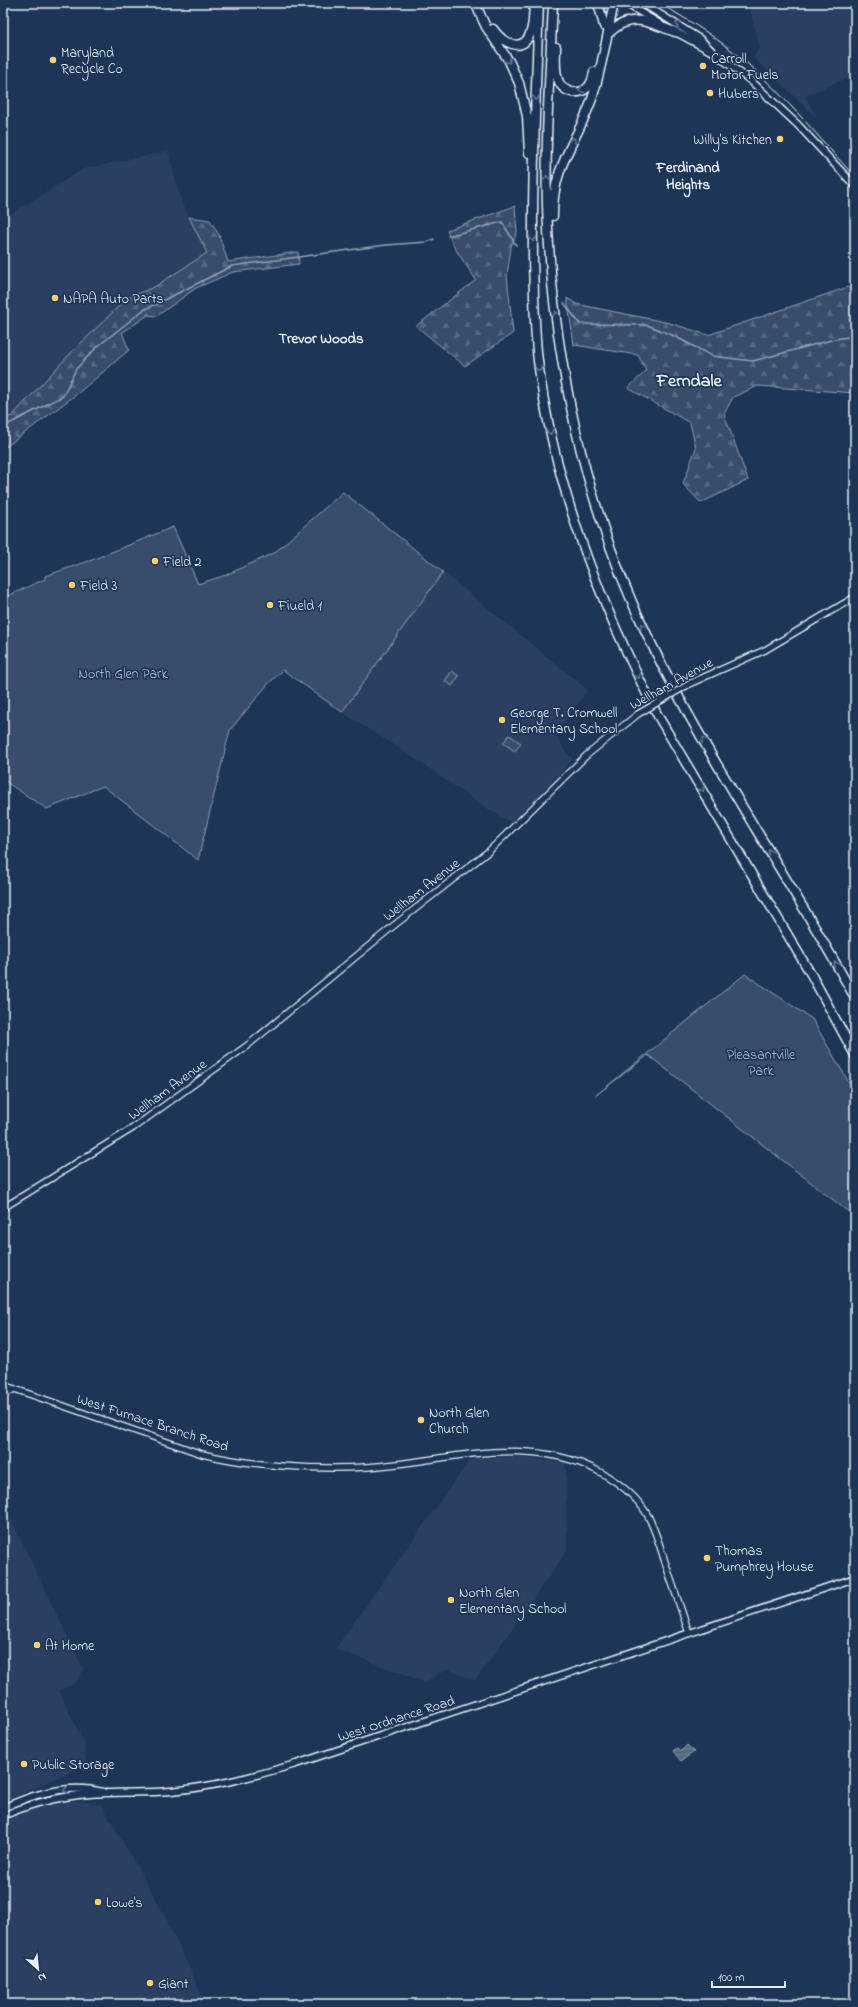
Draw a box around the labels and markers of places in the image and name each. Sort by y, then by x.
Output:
place label: Maryland Recycle Co [61,43,123,81]
place label: Carroll Motor Fuels [711,49,778,86]
marker: Maryland Recycle Co [48,55,58,65]
marker: Carroll Motor Fuels [698,61,708,71]
place label: Hubers [718,84,759,105]
marker: Hubers [705,88,715,98]
place label: Willy's Kitchen [693,130,772,152]
marker: Willy's Kitchen [775,134,785,144]
place label: NAPA Auto Parts [63,289,164,310]
marker: NAPA Auto Parts [50,293,60,303]
place label: Field 2 [162,552,202,573]
marker: Field 2 [150,556,160,566]
place label: Field 3 [79,576,118,597]
marker: Field 3 [67,580,77,590]
place label: Fiueld 1 [277,596,323,617]
marker: Fiueld 1 [265,600,275,610]
place label: George T. Cromwell Elementary School [510,703,617,741]
marker: George T. Cromwell Elementary School [497,715,507,725]
place label: North Glen Church [429,1403,489,1440]
marker: North Glen Church [416,1415,426,1425]
place label: Thomas Pumphrey House [715,1541,814,1579]
marker: Thomas Pumphrey House [702,1553,712,1563]
place label: North Glen Elementary School [459,1583,566,1621]
marker: North Glen Elementary School [446,1595,456,1605]
place label: At Home [45,1636,95,1657]
marker: At Home [32,1640,42,1650]
place label: Public Storage [32,1755,115,1777]
marker: Public Storage [19,1759,29,1769]
place label: Lowe's [106,1893,143,1914]
marker: Lowe's [93,1897,103,1907]
place label: Giant [158,1974,189,1995]
marker: Giant [145,1978,155,1988]

